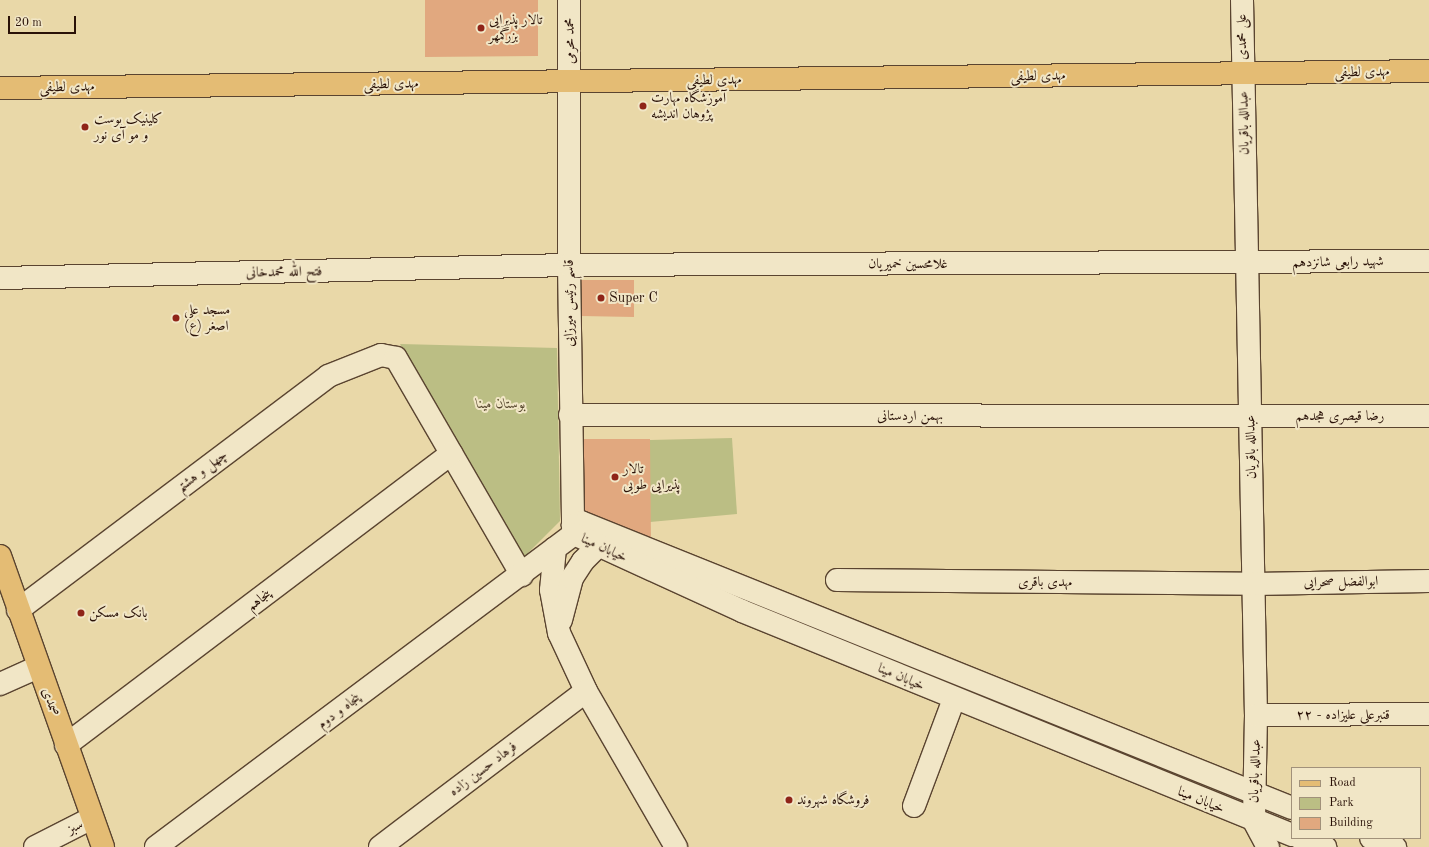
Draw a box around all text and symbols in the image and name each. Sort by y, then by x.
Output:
scale bar [10,8,78,34]
place label: تالار پذیرایی بزرگمهر [489,12,542,44]
street label: علی محمدی [1233,14,1251,60]
text: 20 m [15,17,42,29]
street label: محمد محرمی [561,18,579,64]
marker: تالار پذیرایی بزرگمهر [476,23,486,33]
street label: مهدی لطیفی [1334,63,1390,81]
street label: مهدی لطیفی [1010,67,1066,85]
street label: مهدی لطیفی [686,71,742,89]
street label: مهدی لطیفی [363,75,419,93]
street label: مهدی لطیفی [39,78,95,96]
place label: آموزشگاه مهارت پژوهان اندیشه [651,90,726,122]
street label: عبدالله باقریان [1235,91,1253,155]
marker: آموزشگاه مهارت پژوهان اندیشه [638,101,648,111]
place label: کلینیک پوست و مو آی نور [94,111,163,144]
marker: کلینیک پوست و مو آی نور [79,121,91,133]
street label: شهید رابعی شانزدهم [1292,253,1384,271]
street label: غلامحسین خمیریان [868,256,948,272]
street label: قاسم رئیس میرزایی [561,259,577,347]
street label: فتح الله محمدخانی [246,263,322,281]
place label: Super C [609,290,658,306]
marker: Super C [596,293,606,303]
place label: مسجد علی اصغر (ع) [184,302,230,334]
marker: مسجد علی اصغر (ع) [171,313,181,323]
park label: بوستان مینا [476,396,526,412]
street label: بهمن اردستانی [877,408,943,424]
street label: رضا قیصری هجدهم [1296,408,1384,424]
street label: عبدالله باقریان [1242,415,1260,479]
street label: چهل و هشتم [173,446,231,496]
place label: تالار پذیرایی طوبی [623,461,680,494]
marker: تالار پذیرایی طوبی [610,472,620,482]
street label: خیابان مینا [578,530,630,566]
street label: ابوالفضل صحرایی [1304,573,1378,591]
street label: مهدی باقری [1018,574,1072,590]
street label: پنجاهم [243,585,275,615]
place label: بانک مسکن [89,605,148,621]
marker: بانک مسکن [76,608,86,618]
street label: خیابان مینا [875,660,927,694]
street label: صمدی [38,686,64,718]
street label: پنجاه و دوم [314,689,364,733]
street label: قنبرعلی علیزاده - ۲۲ [1296,707,1390,723]
street label: فرهاد حسین زاده [446,738,520,800]
street label: عبدالله باقریان [1245,739,1265,803]
legend [1291,767,1421,839]
text: Road [1329,777,1356,789]
street label: خیابان مینا [1175,783,1227,817]
place label: فروشگاه شهروند [797,792,869,808]
marker: فروشگاه شهروند [784,795,794,805]
text: Park [1329,797,1354,809]
street label: سبز [64,816,86,838]
text: Building [1329,817,1373,829]

